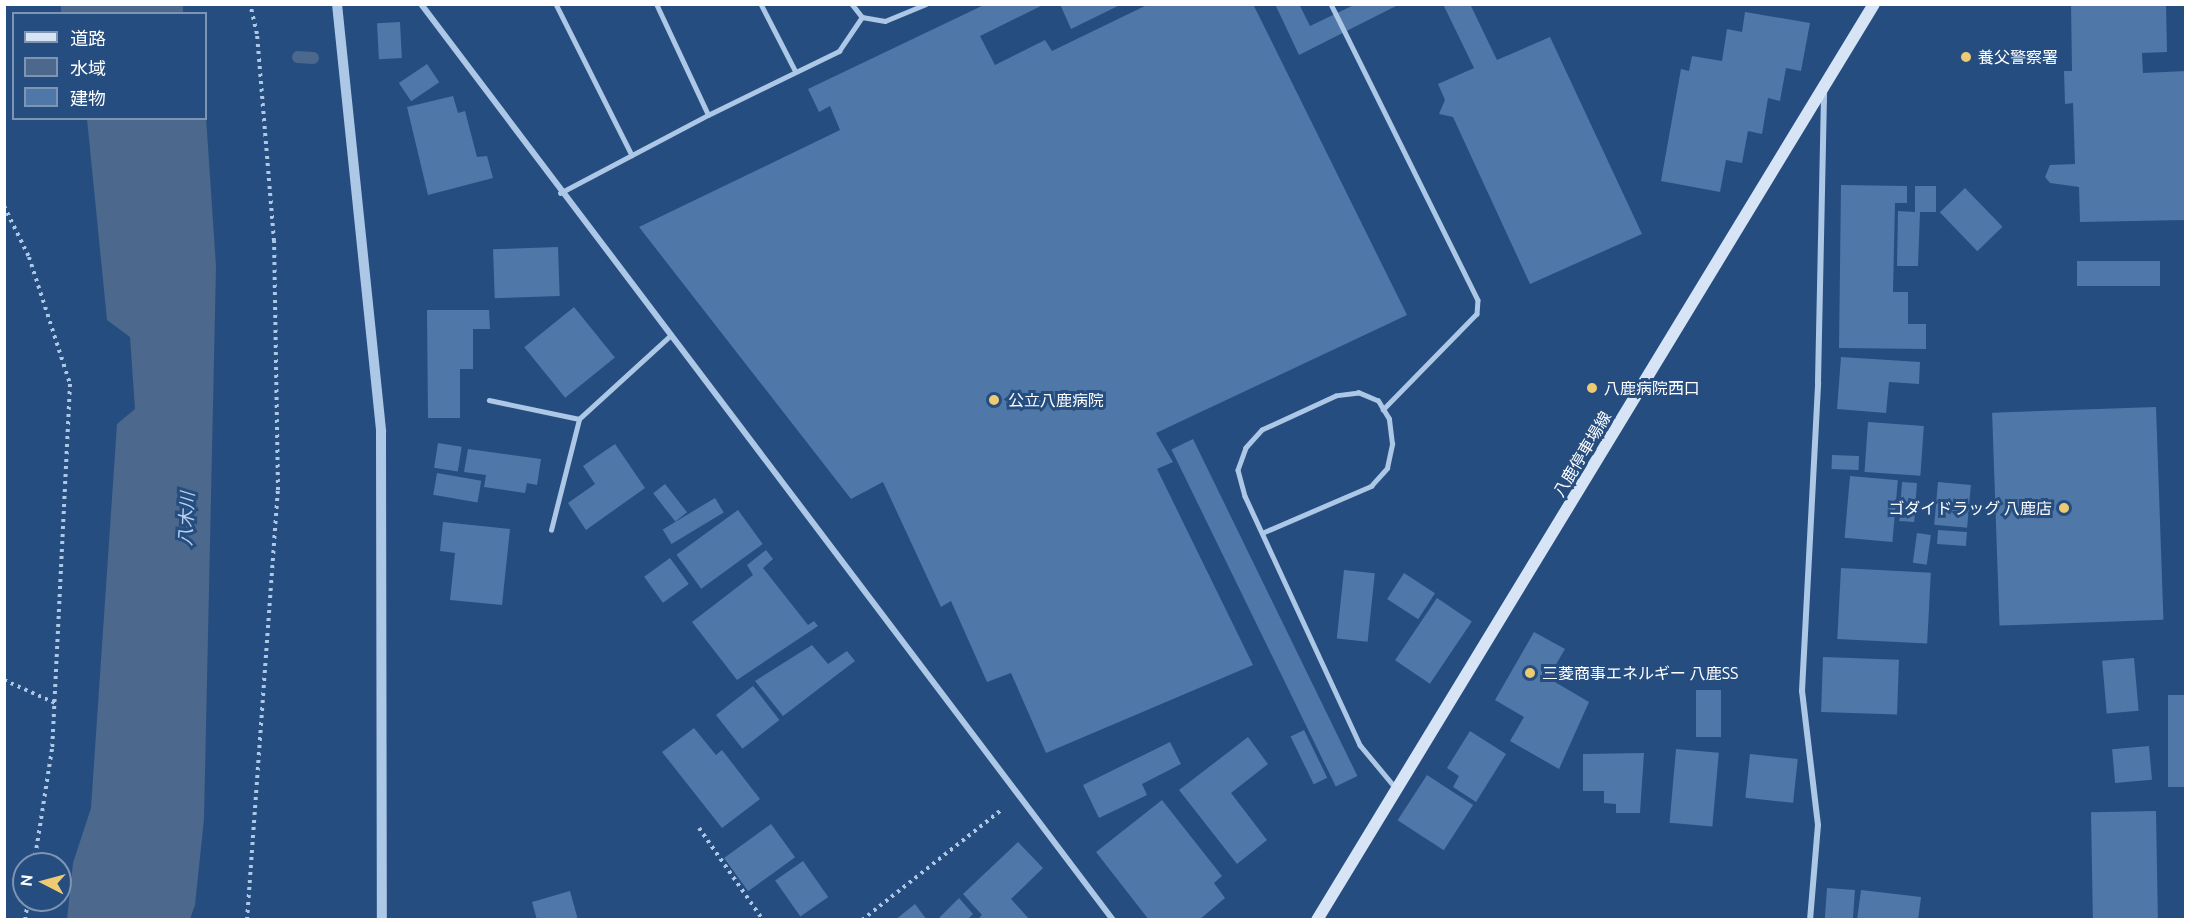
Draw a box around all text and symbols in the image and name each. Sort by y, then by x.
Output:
legend [12,12,207,120]
text: 道路 [70,28,106,48]
place label: 養父警察署 [1978,47,2058,67]
marker: 養父警察署 [1959,50,1973,64]
text: 水域 [70,58,106,78]
text: 建物 [70,88,106,108]
place label: 八鹿病院西口 [1604,378,1700,398]
marker: 八鹿病院西口 [1585,381,1599,395]
place label: 公立八鹿病院 [1008,390,1104,410]
marker: 公立八鹿病院 [985,391,1003,409]
street label: 八鹿停車場線 [1549,408,1615,500]
water label: 八木川 [174,491,198,547]
place label: ゴダイドラッグ 八鹿店 [1888,498,2052,518]
marker: ゴダイドラッグ 八鹿店 [2057,501,2071,515]
place label: 三菱商事エネルギー 八鹿SS [1542,663,1738,683]
marker: 三菱商事エネルギー 八鹿SS [1523,666,1537,680]
north arrow [12,852,72,912]
text: N [17,873,36,887]

